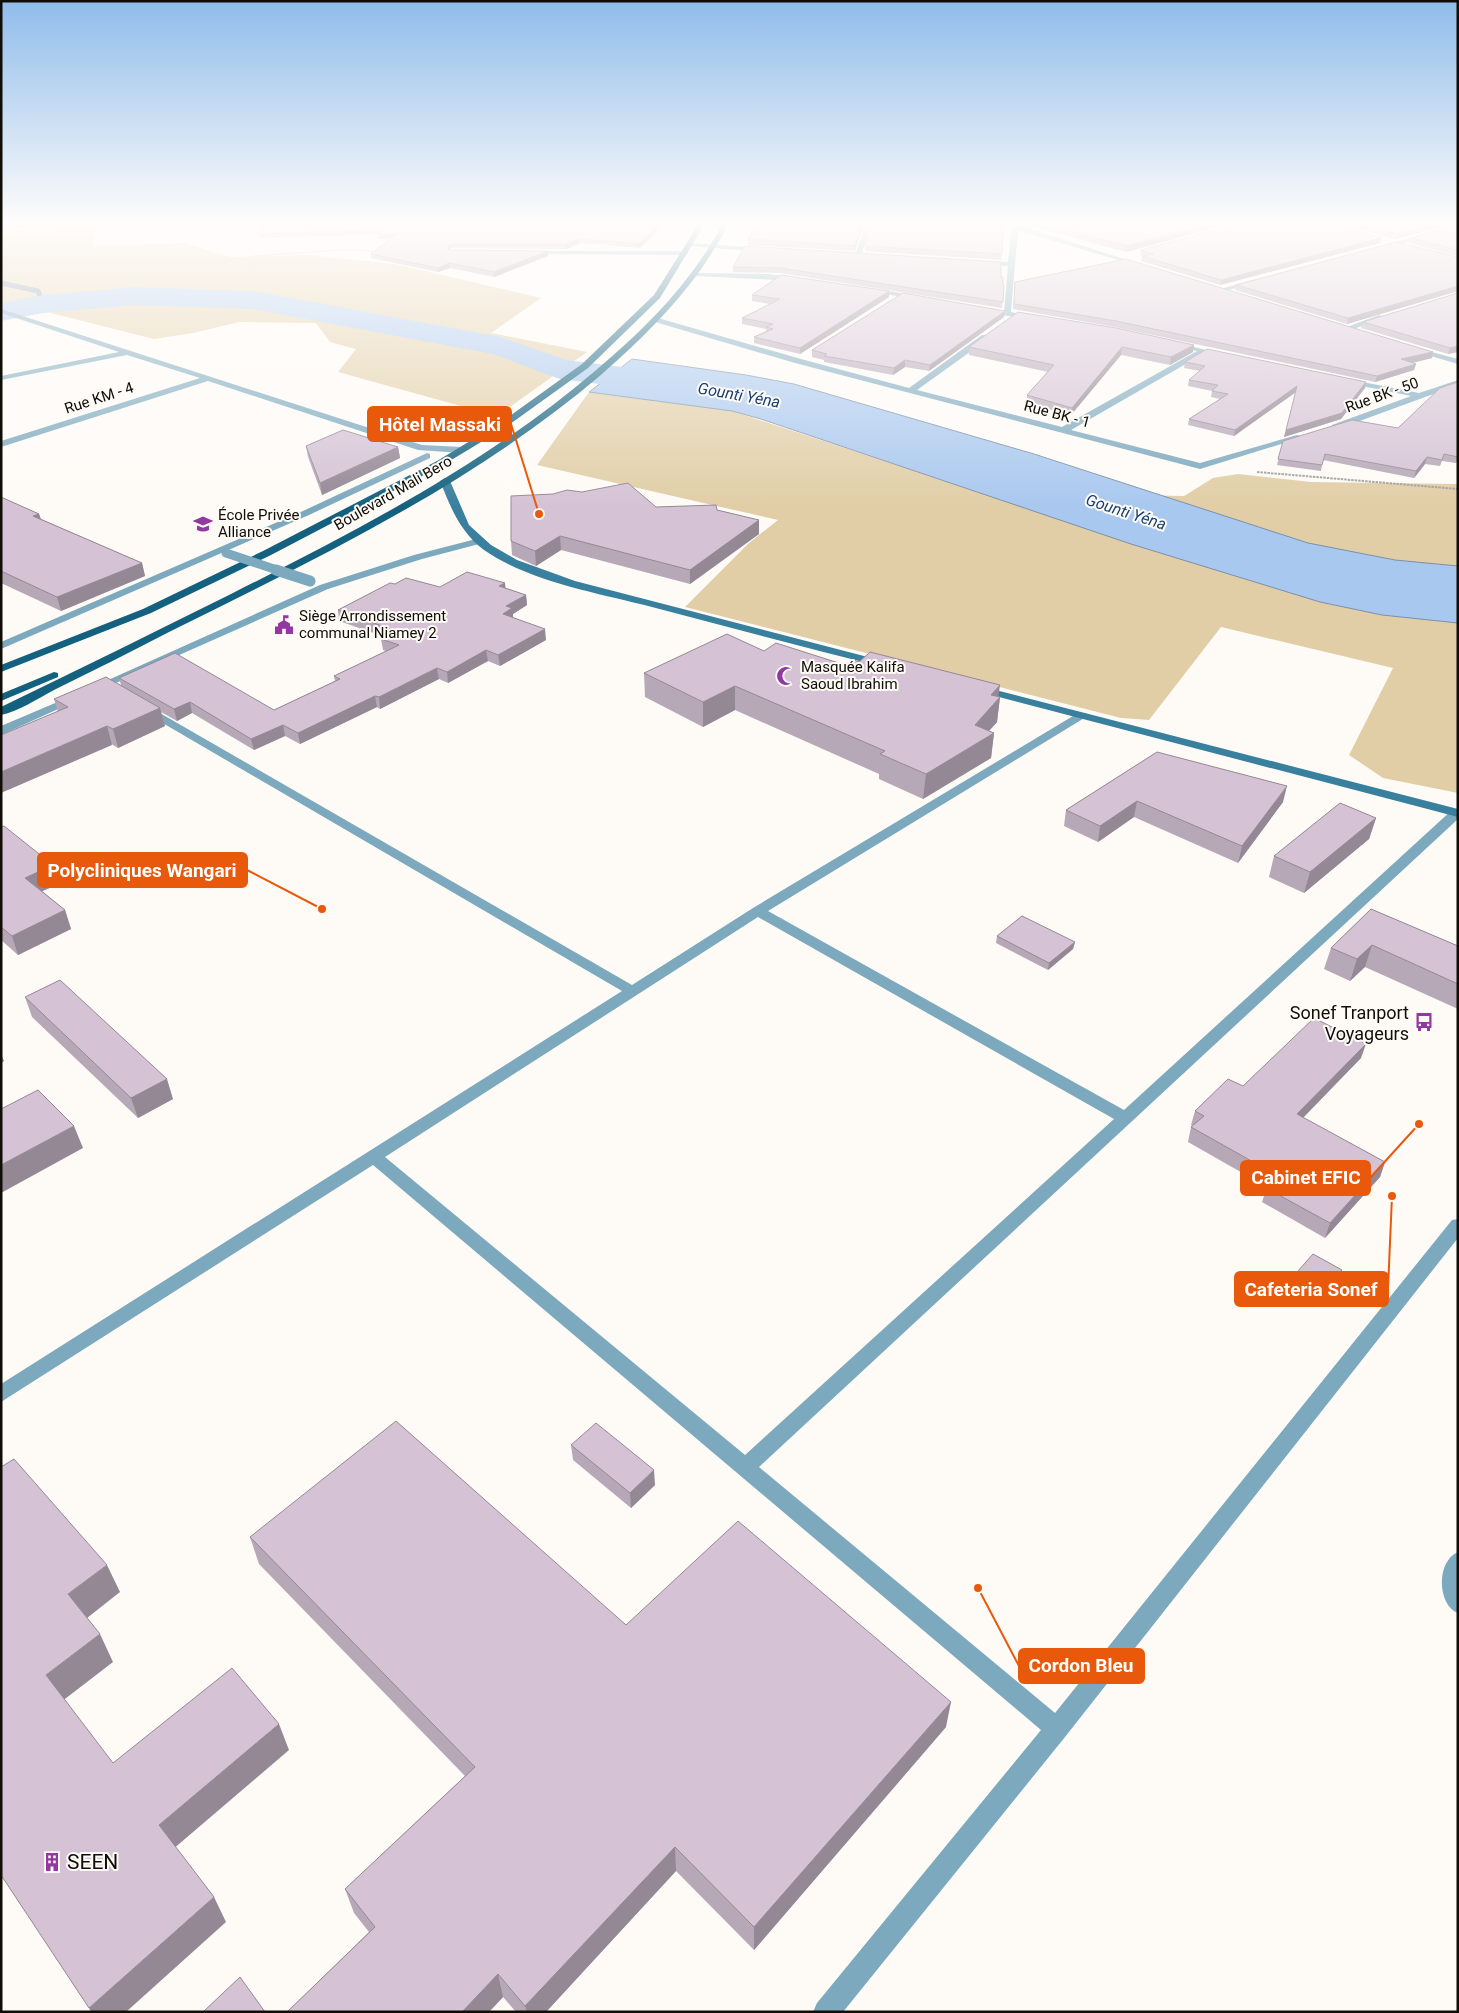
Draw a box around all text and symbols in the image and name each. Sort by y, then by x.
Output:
street label: Rue BK - 50 [1343,373,1421,417]
street label: Rue KM - 4 [62,378,136,418]
water label: Gounti Yéna [696,378,782,412]
street label: Rue BK - 1 [1022,397,1092,431]
callout: Hôtel Massaki [368,407,511,441]
text: Hôtel Massaki [379,413,501,436]
street label: Boulevard Mali Bero [331,452,455,534]
water label: Gounti Yéna [1083,490,1169,534]
place label: École Privée Alliance [218,506,299,541]
school or university icon: École Privée Alliance [192,513,214,535]
place label: Siège Arrondissement communal Niamey 2 [299,607,446,642]
public building icon: Siège Arrondissement communal Niamey 2 [273,614,295,636]
place label: Masquée Kalifa Saoud Ibrahim [801,658,905,693]
mosque icon: Masquée Kalifa Saoud Ibrahim [775,665,797,687]
callout: Polycliniques Wangari [38,853,247,887]
text: Polycliniques Wangari [47,859,237,882]
place label: Sonef Tranport Voyageurs [1290,1002,1409,1044]
bus stop icon: Sonef Tranport Voyageurs [1413,1011,1435,1033]
callout: Cabinet EFIC [1241,1161,1370,1195]
text: Cabinet EFIC [1251,1166,1361,1189]
callout: Cafeteria Sonef [1235,1272,1388,1306]
text: Cafeteria Sonef [1244,1278,1378,1301]
callout: Cordon Bleu [1019,1649,1144,1683]
text: Cordon Bleu [1029,1654,1133,1677]
place label: SEEN [67,1850,118,1874]
building icon: SEEN [41,1851,63,1873]

